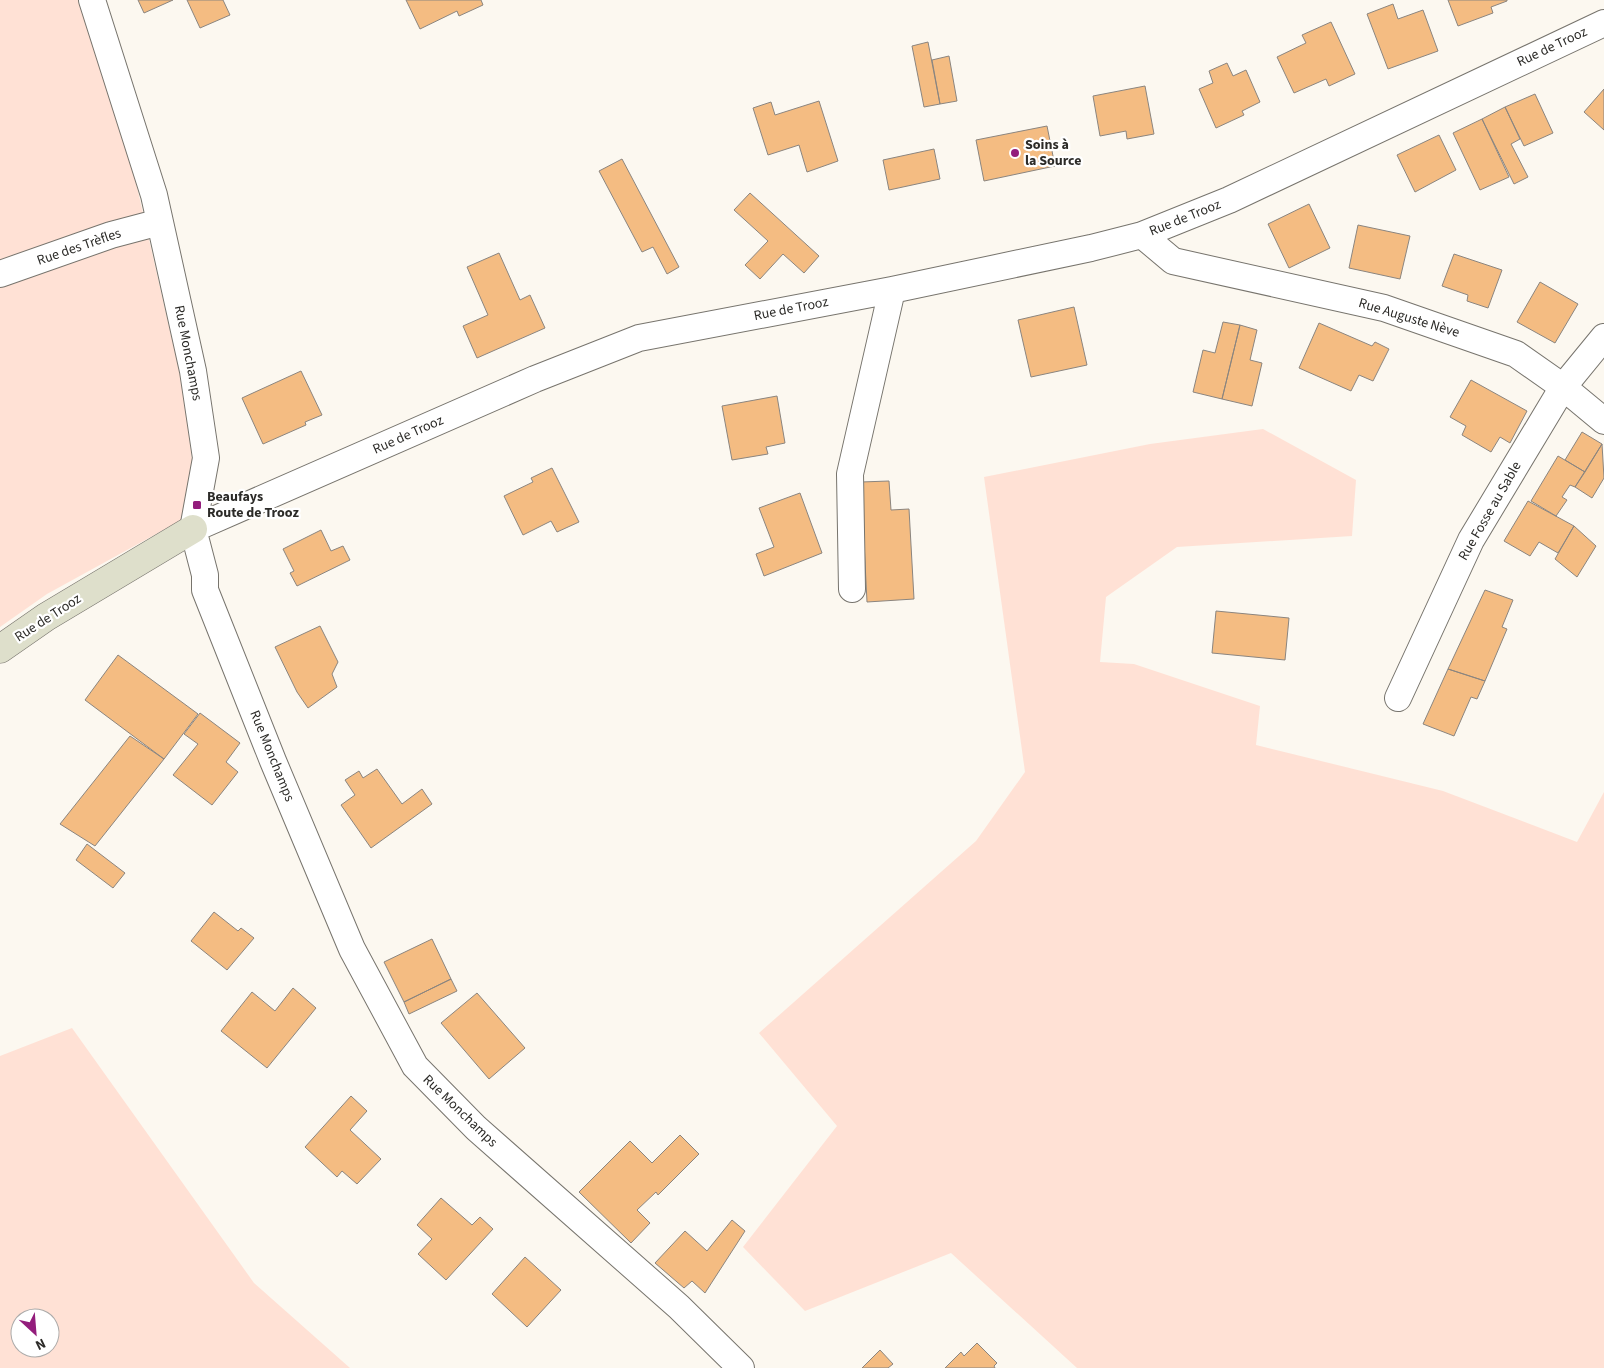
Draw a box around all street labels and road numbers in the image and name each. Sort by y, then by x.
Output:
street label: Rue de Trooz [1514,22,1590,72]
street label: Rue de Trooz [1146,195,1224,241]
street label: Rue des Trèfles [34,223,124,271]
street label: Rue de Trooz [752,292,830,326]
street label: Rue Auguste Nève [1356,293,1462,343]
street label: Rue Monchamps [169,303,207,403]
street label: Rue de Trooz [369,411,447,459]
street label: Rue Fosse au Sable [1454,458,1527,564]
street label: Rue de Trooz [11,589,85,647]
street label: Rue Monchamps [245,707,299,805]
street label: Rue Monchamps [418,1070,502,1152]

